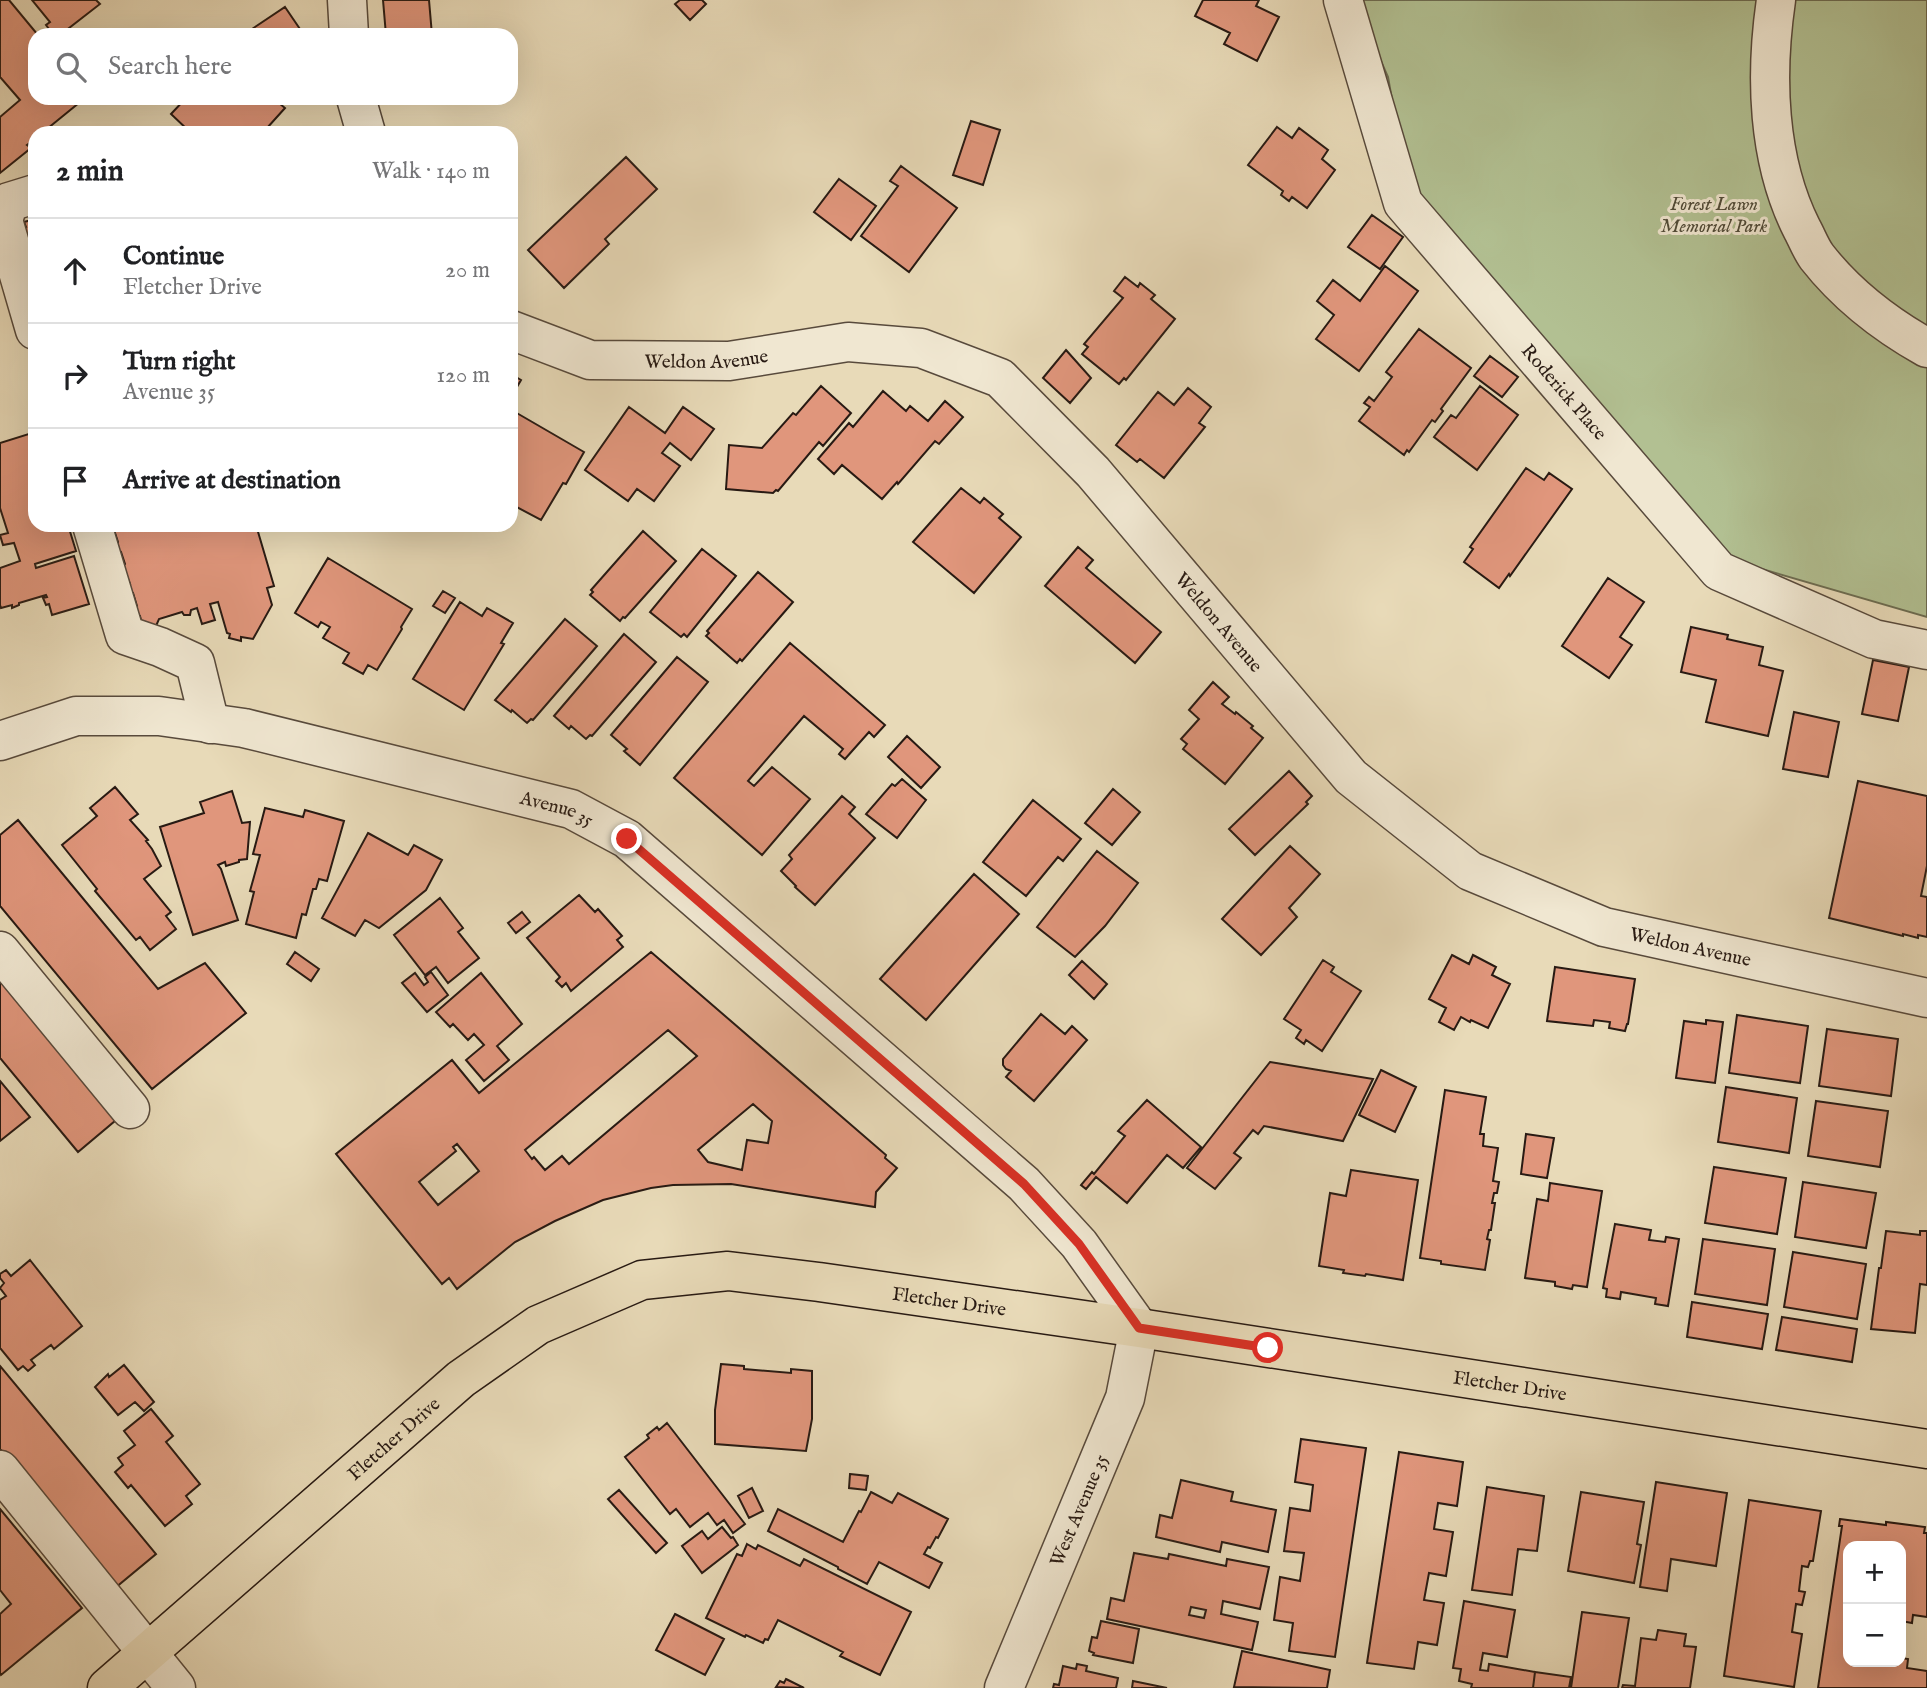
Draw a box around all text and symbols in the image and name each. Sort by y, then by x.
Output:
search box [28,28,518,105]
icon: search [52,48,90,86]
text: Search here [108,50,232,83]
text: 2 min [56,153,124,191]
text: Walk · 140 m [372,157,490,186]
park label: Forest Lawn Memorial Park [1661,193,1768,239]
text: Continue [123,240,224,273]
icon: ahead [56,252,94,290]
text: 20 m [445,256,490,285]
text: Fletcher Drive [123,273,262,302]
street label: Roderick Place [1515,340,1611,446]
text: Turn right [123,345,236,378]
street label: Weldon Avenue [645,345,770,375]
icon: right [56,357,94,395]
text: 120 m [437,361,490,390]
text: Avenue 35 [123,378,215,407]
icon: arrive [56,462,94,500]
text: Arrive at destination [123,464,341,497]
street label: Weldon Avenue [1169,568,1267,678]
street label: Avenue 35 [516,787,597,833]
route end [611,823,642,854]
street label: Weldon Avenue [1627,923,1753,973]
street label: Fletcher Drive [890,1283,1008,1323]
route start [1252,1332,1283,1363]
street label: Fletcher Drive [1451,1366,1569,1408]
street label: Fletcher Drive [343,1393,446,1486]
street label: West Avenue 35 [1045,1451,1114,1570]
map controls [1843,1541,1906,1667]
button: + [1843,1541,1906,1604]
button: − [1843,1604,1906,1667]

